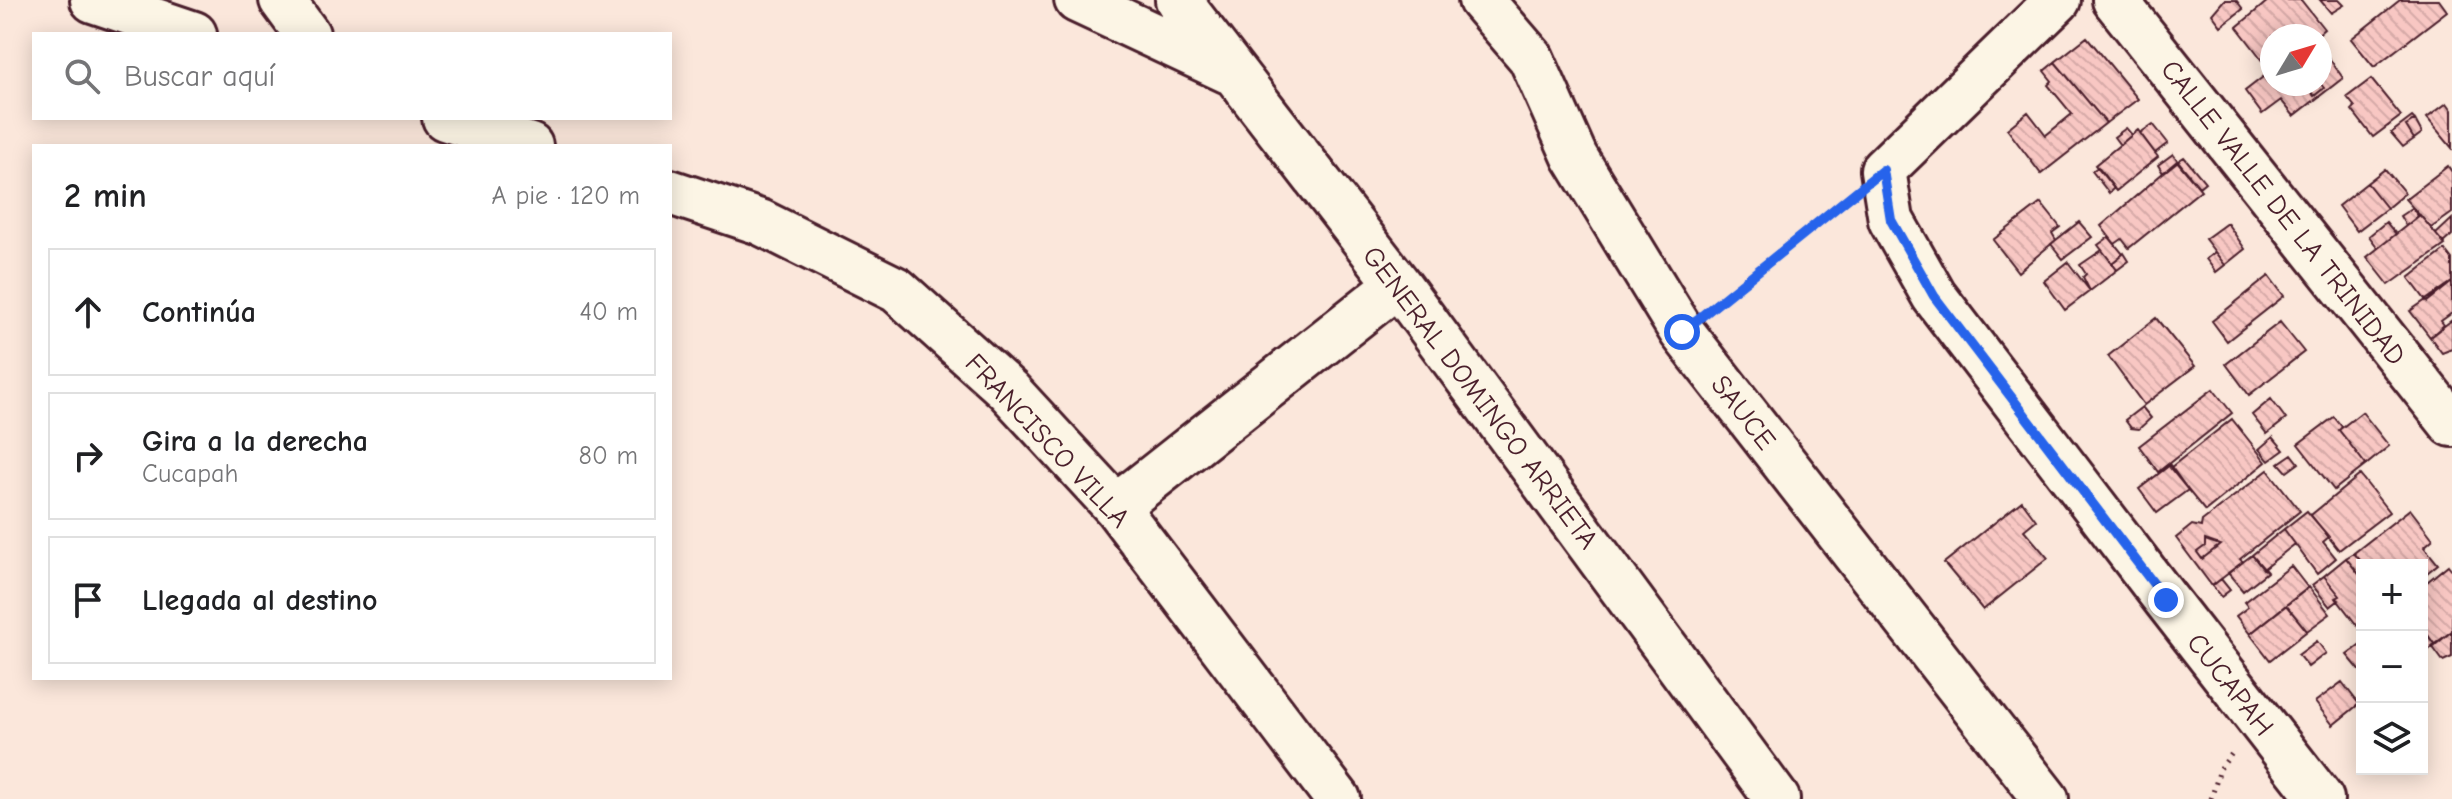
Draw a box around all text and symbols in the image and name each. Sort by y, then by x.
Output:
north arrow [2260,24,2332,96]
search box [32,32,672,120]
icon: search [60,54,104,98]
street label: CALLE VALLE DE LA TRINIDAD [2154,54,2412,371]
text: Buscar aquí [124,59,275,94]
text: 2 min [64,176,147,216]
text: A pie · 120 m [492,181,640,211]
street label: GENERAL DOMINGO ARRIETA [1356,240,1604,555]
icon: ahead [66,290,110,334]
text: Continúa [142,295,256,330]
text: 40 m [579,297,638,327]
route start [1664,314,1700,350]
street label: FRANCISCO VILLA [959,347,1136,534]
street label: SAUCE [1704,369,1782,456]
text: Gira a la derecha [142,424,368,459]
icon: right [66,434,110,478]
text: 80 m [579,441,638,471]
text: Cucapah [142,459,238,489]
map controls [2356,559,2428,775]
button: + [2356,559,2428,631]
icon: arrive [66,578,110,622]
route end [2148,582,2184,618]
text: Llegada al destino [142,583,378,618]
street label: CUCAPAH [2180,627,2280,742]
button: − [2356,631,2428,703]
button: layers [2356,703,2428,775]

